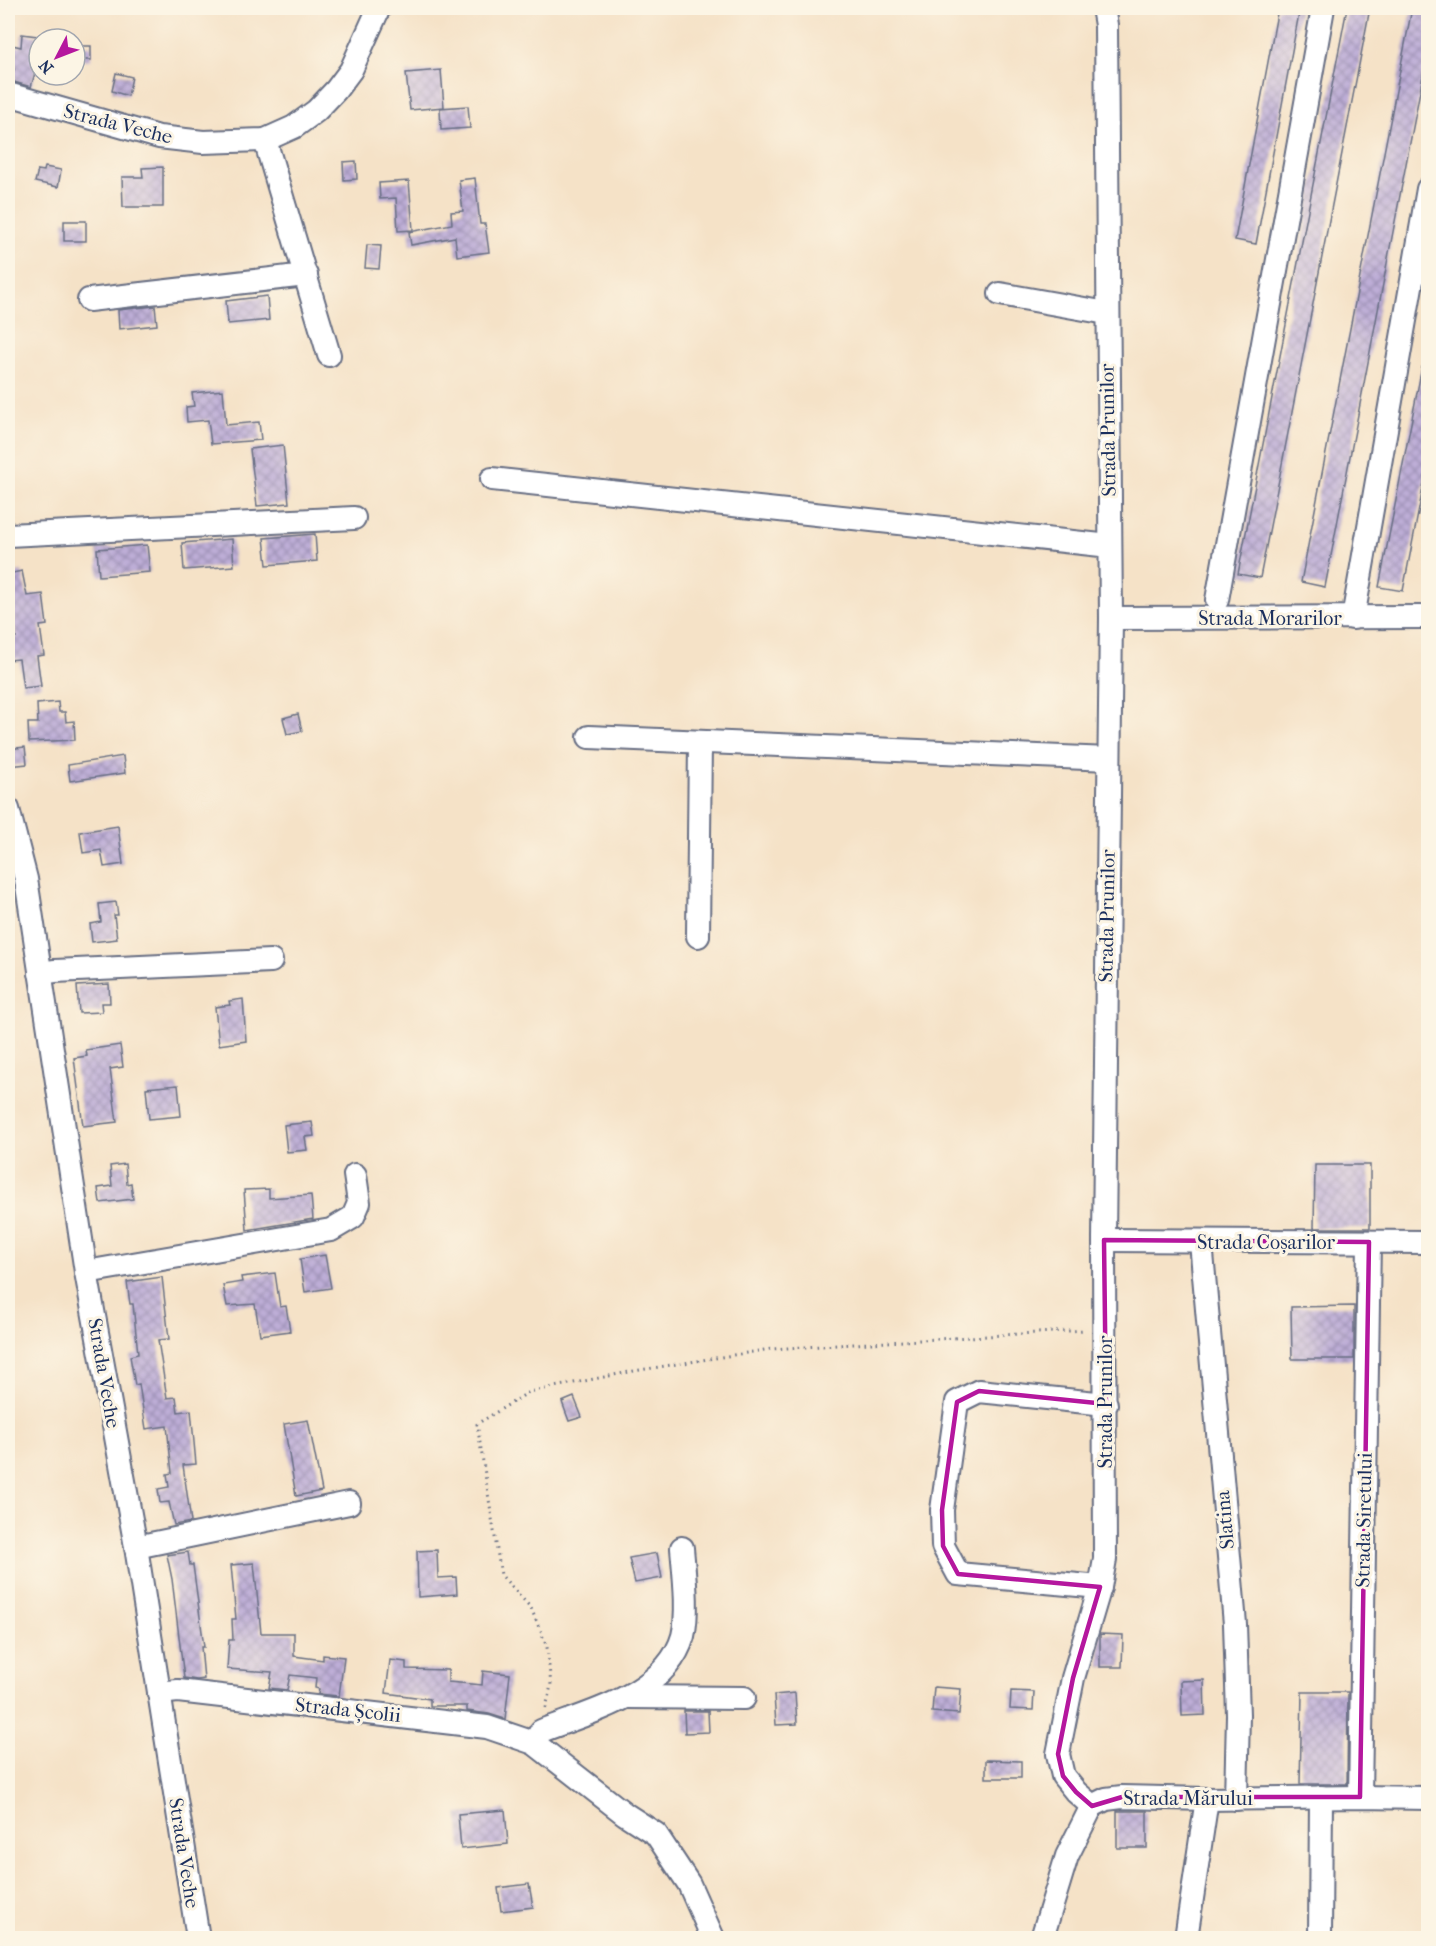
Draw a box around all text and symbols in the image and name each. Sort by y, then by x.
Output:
north arrow [27,27,87,87]
text: N [35,55,57,78]
street label: Strada Veche [61,99,175,149]
street label: Strada Prunilor [1095,363,1121,497]
street label: Strada Morarilor [1198,607,1342,630]
street label: Strada Prunilor [1094,849,1120,983]
street label: Strada Coșarilor [1197,1231,1336,1254]
street label: Strada Veche [83,1316,125,1430]
street label: Strada Prunilor [1094,1335,1117,1469]
street label: Strada Siretului [1351,1452,1377,1588]
street label: Slatina [1211,1489,1239,1550]
street label: Strada Școlii [294,1693,402,1728]
street label: Strada Mărului [1123,1787,1253,1810]
street label: Strada Veche [164,1796,204,1910]

